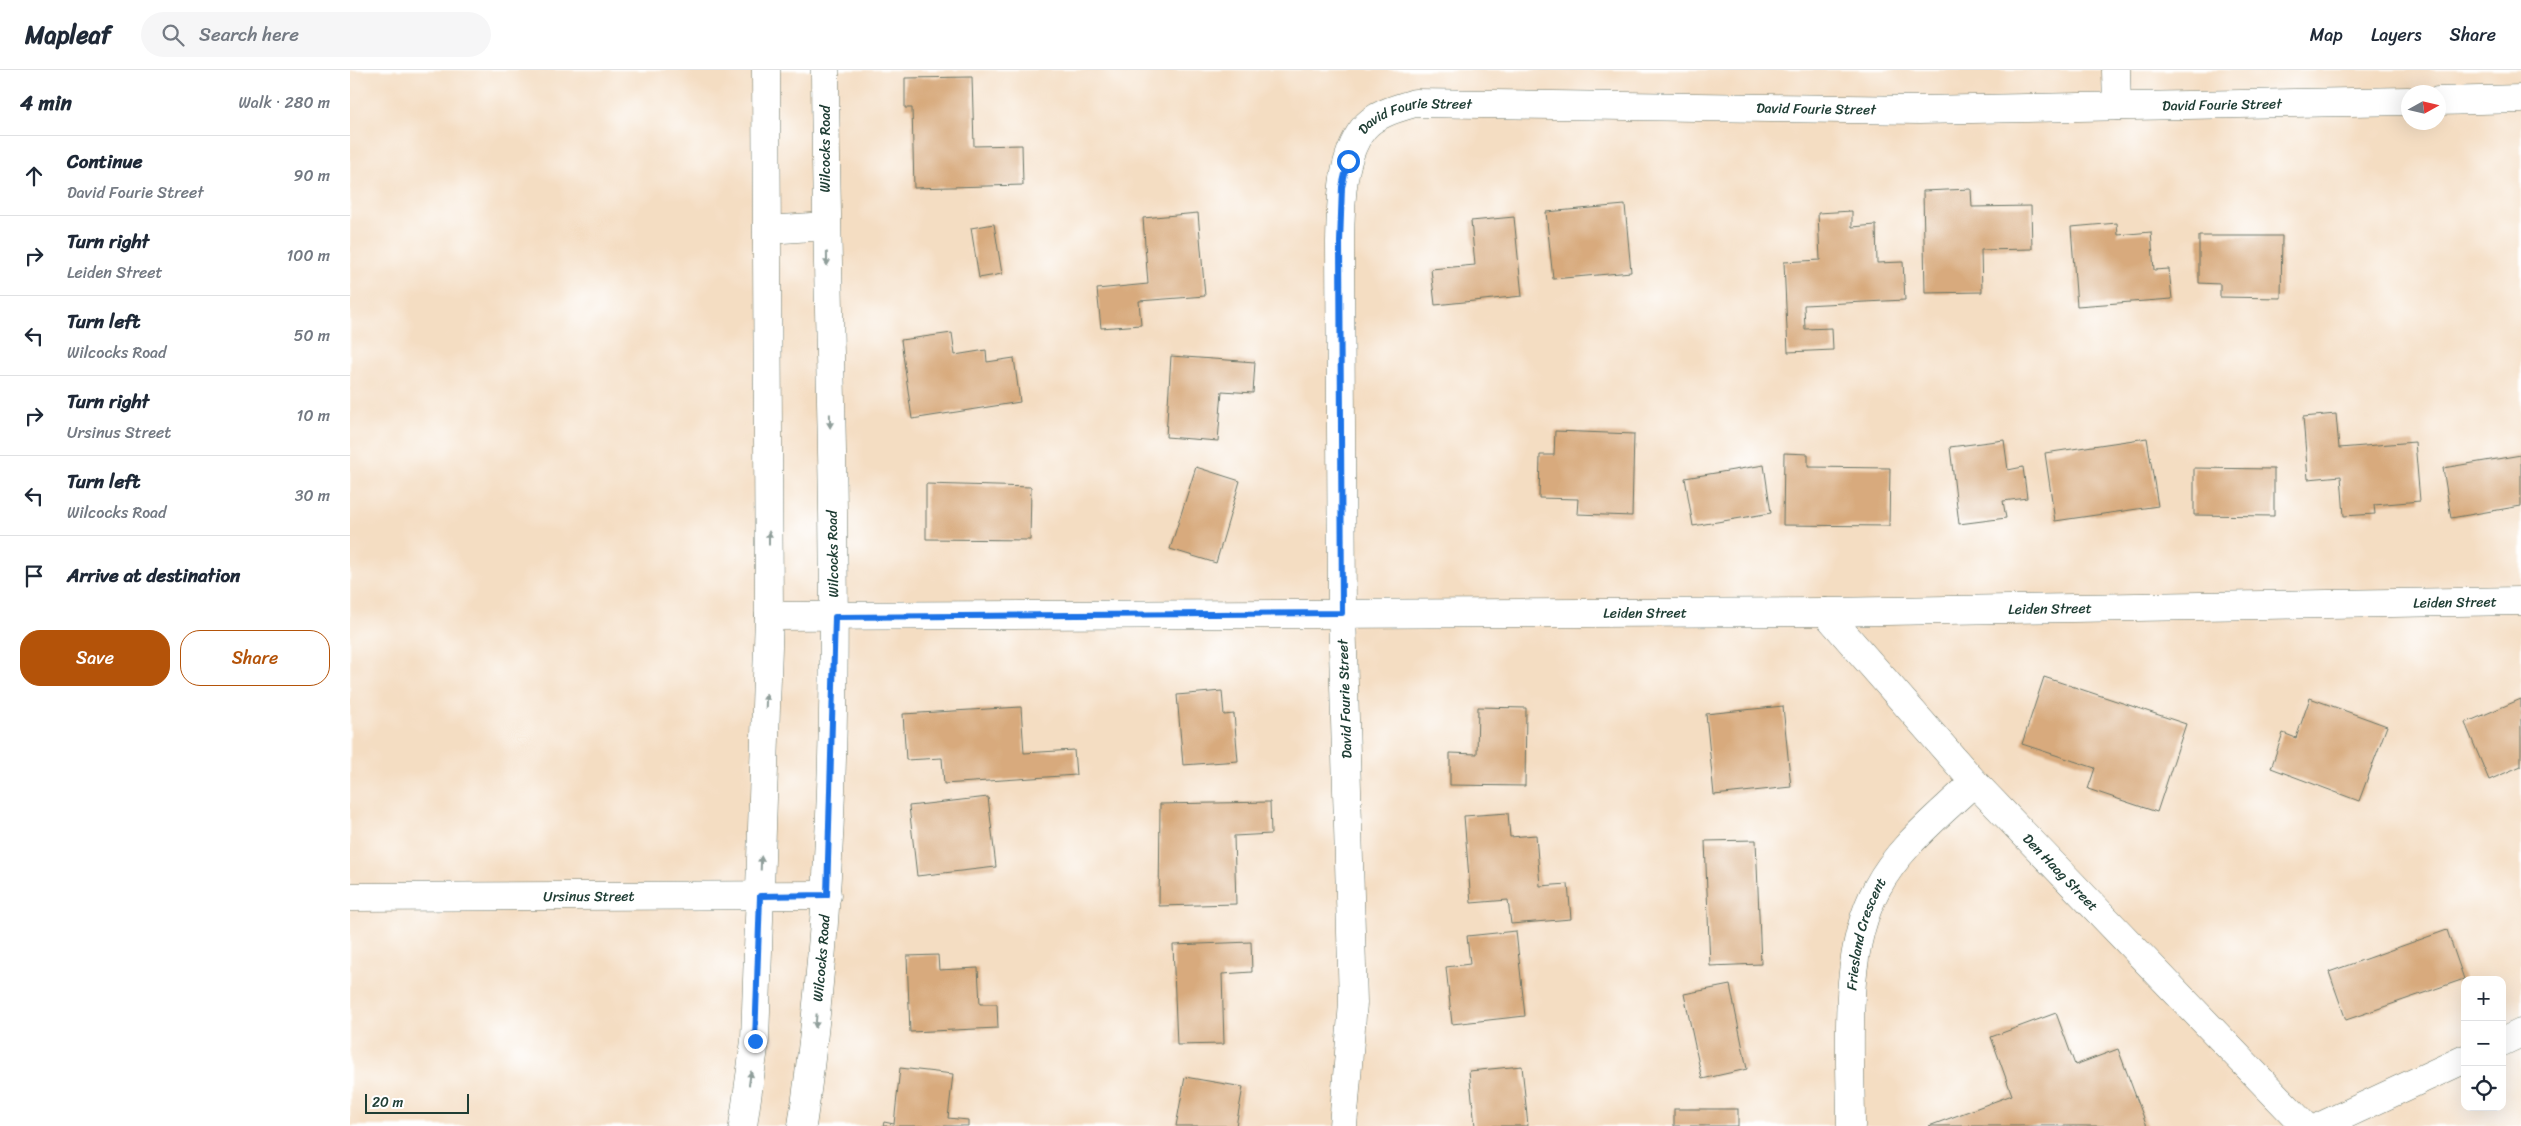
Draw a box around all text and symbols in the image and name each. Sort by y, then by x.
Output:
search box [141,12,491,57]
text: Mapleaf [25,14,111,56]
text: Search here [199,18,299,51]
text: Map [2310,19,2343,51]
text: Layers [2371,19,2422,51]
text: Share [2450,19,2496,51]
icon: search [159,21,187,49]
text: 4 min [20,84,72,122]
north arrow [2401,85,2446,130]
text: Walk · 280 m [239,88,330,117]
street label: David Fourie Street [1351,90,1473,139]
street label: David Fourie Street [2162,91,2283,118]
street label: David Fourie Street [1756,95,1877,122]
street label: Wilcocks Road [813,104,838,193]
text: Continue [67,145,143,178]
route start [1337,150,1360,173]
text: 90 m [294,161,330,190]
icon: ahead [20,162,48,190]
text: David Fourie Street [67,178,204,207]
text: Turn right [67,225,149,258]
text: 100 m [286,241,330,270]
icon: right [20,242,48,270]
one-way arrow [823,251,831,267]
text: Leiden Street [67,258,162,287]
text: Turn left [67,305,140,338]
text: 50 m [294,321,330,350]
icon: left [20,322,48,350]
text: Wilcocks Road [67,338,167,367]
text: Turn right [67,385,149,418]
text: 10 m [297,401,330,430]
icon: right [20,402,48,430]
one-way arrow [826,413,834,429]
text: Ursinus Street [67,418,171,447]
text: Turn left [67,465,140,498]
text: 30 m [295,481,330,510]
icon: left [20,482,48,510]
text: Wilcocks Road [67,498,167,527]
street label: Wilcocks Road [820,509,846,598]
one-way arrow [765,530,773,546]
text: Arrive at destination [67,559,240,592]
icon: arrive [20,562,48,590]
street label: Leiden Street [2413,589,2497,615]
street label: Leiden Street [2008,595,2092,622]
street label: Leiden Street [1603,600,1687,625]
button: Save [20,630,170,686]
button: Share [180,630,330,686]
street label: David Fourie Street [1330,637,1360,759]
one-way arrow [762,693,770,709]
street label: Den Haag Street [2017,827,2105,917]
one-way arrow [757,855,765,871]
street label: Friesland Crescent [1839,873,1893,991]
street label: Ursinus Street [543,883,635,909]
street label: Wilcocks Road [805,912,837,1003]
map controls [2461,976,2506,1111]
button: + [2461,976,2506,1021]
one-way arrow [812,1013,820,1029]
button: − [2461,1021,2506,1066]
route end [744,1030,767,1053]
button: locate [2461,1066,2506,1111]
one-way arrow [746,1069,754,1085]
text: 20 m [372,1090,403,1115]
scale bar [365,1091,469,1114]

